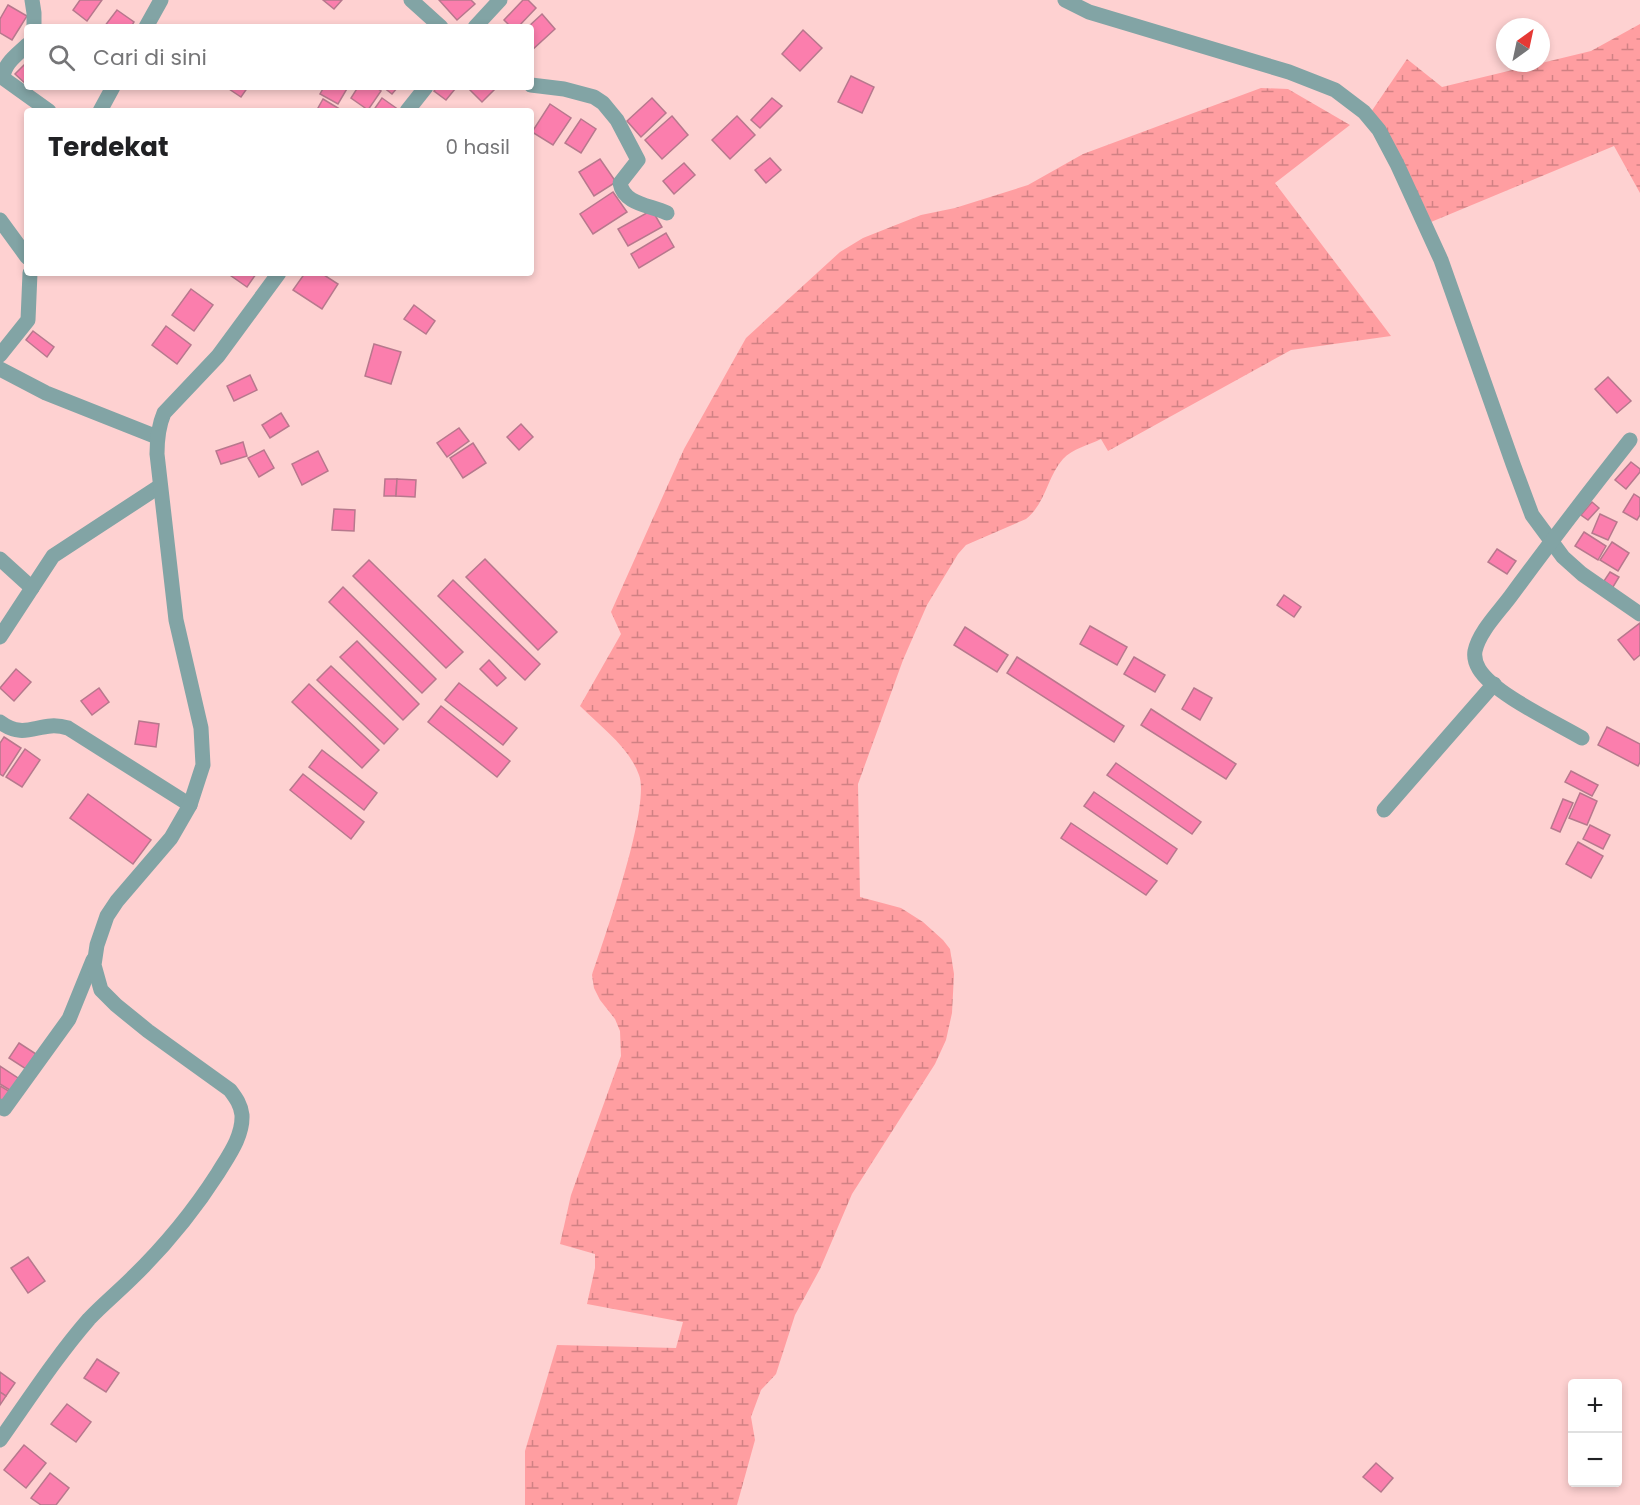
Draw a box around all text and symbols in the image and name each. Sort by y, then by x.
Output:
north arrow [1496,18,1550,72]
search box [24,24,534,90]
icon: search [45,41,78,74]
text: Cari di sini [93,42,207,73]
text: Terdekat [48,129,168,165]
text: 0 hasil [446,133,510,161]
map controls [1568,1379,1622,1487]
button: + [1568,1379,1622,1433]
button: − [1568,1433,1622,1487]

